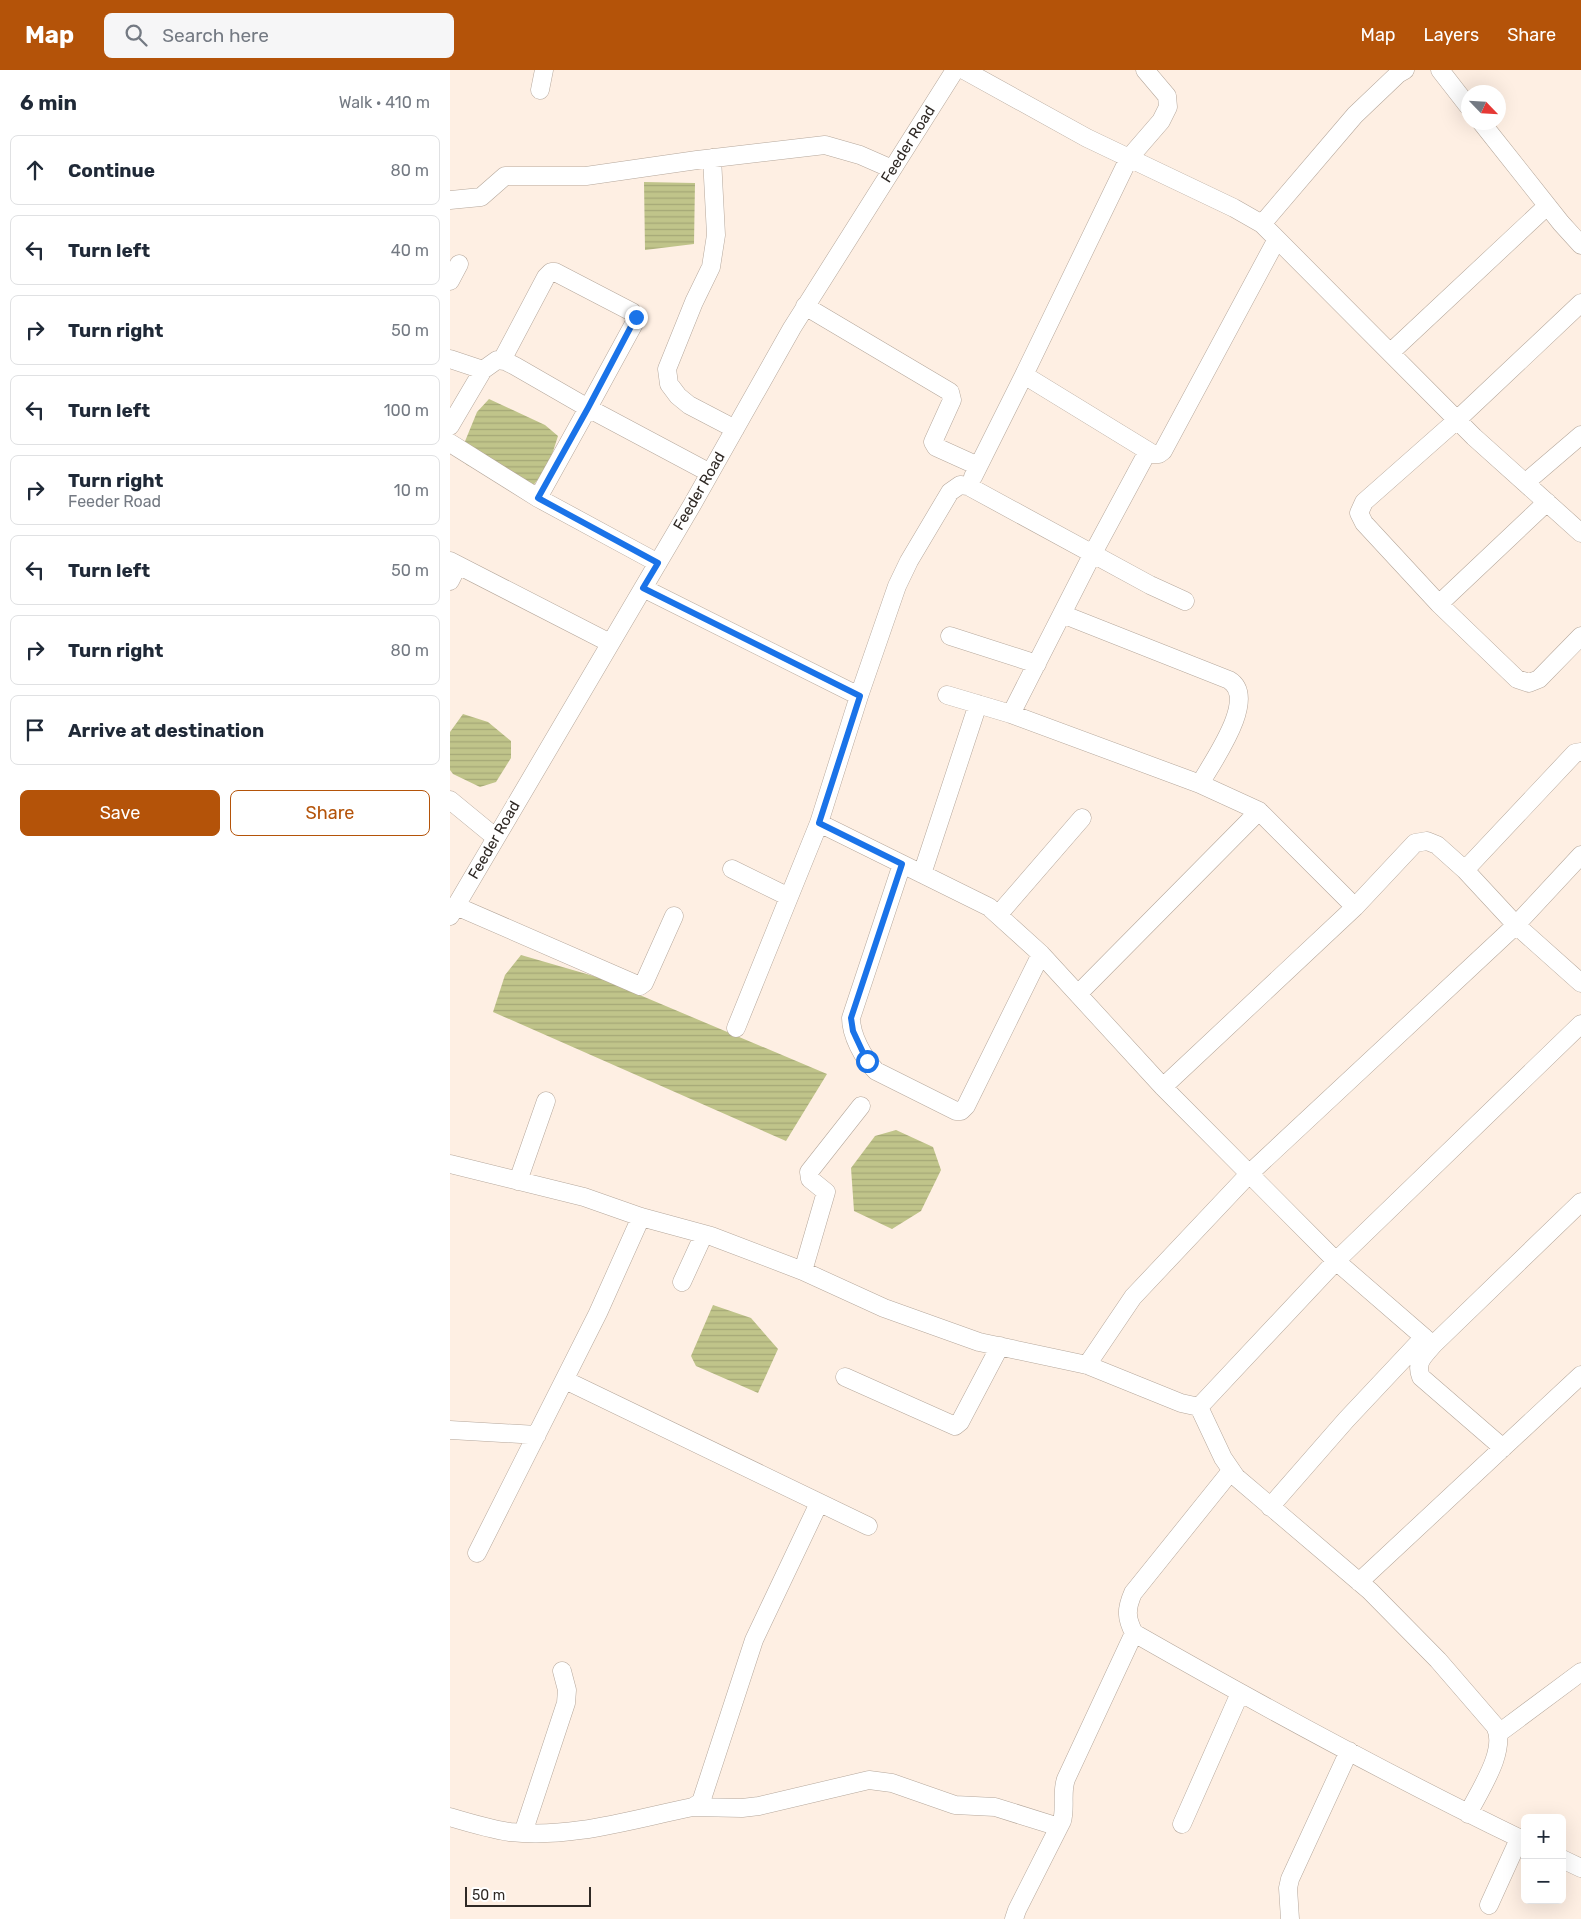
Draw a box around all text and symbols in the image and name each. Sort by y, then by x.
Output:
search box [104,13,454,58]
text: Map [25,21,74,49]
icon: search [122,21,150,49]
text: Search here [162,24,269,47]
text: Map [1361,24,1396,46]
text: Layers [1424,24,1479,46]
text: Share [1507,24,1556,46]
north arrow [1461,85,1506,130]
text: 6 min [20,90,77,115]
text: Walk · 410 m [339,93,430,112]
street label: Feeder Road [877,102,939,186]
icon: ahead [21,156,49,184]
text: Continue [68,159,155,182]
text: 80 m [391,161,429,180]
icon: left [21,236,49,264]
text: Turn left [68,239,150,262]
text: 40 m [391,241,429,260]
route end [625,306,648,329]
icon: right [21,316,49,344]
text: Turn right [68,319,163,342]
text: 50 m [391,321,429,340]
icon: left [21,396,49,424]
text: Turn left [68,399,150,422]
text: 100 m [384,401,429,420]
street label: Feeder Road [669,449,729,533]
text: Turn right [68,469,163,492]
icon: right [21,476,49,504]
text: 10 m [394,481,429,500]
text: Feeder Road [68,492,161,511]
icon: left [21,556,49,584]
text: Turn left [68,559,150,582]
text: 50 m [391,561,429,580]
icon: right [21,636,49,664]
text: Turn right [68,639,163,662]
text: 80 m [391,641,429,660]
icon: arrive [21,716,49,744]
text: Arrive at destination [68,719,264,742]
button: Save [20,790,220,836]
button: Share [230,790,430,836]
street label: Feeder Road [464,798,524,882]
route start [856,1050,879,1073]
map controls [1521,1814,1566,1904]
button: + [1521,1814,1566,1859]
button: − [1521,1859,1566,1904]
scale bar [465,1884,591,1907]
text: 50 m [472,1887,505,1904]

